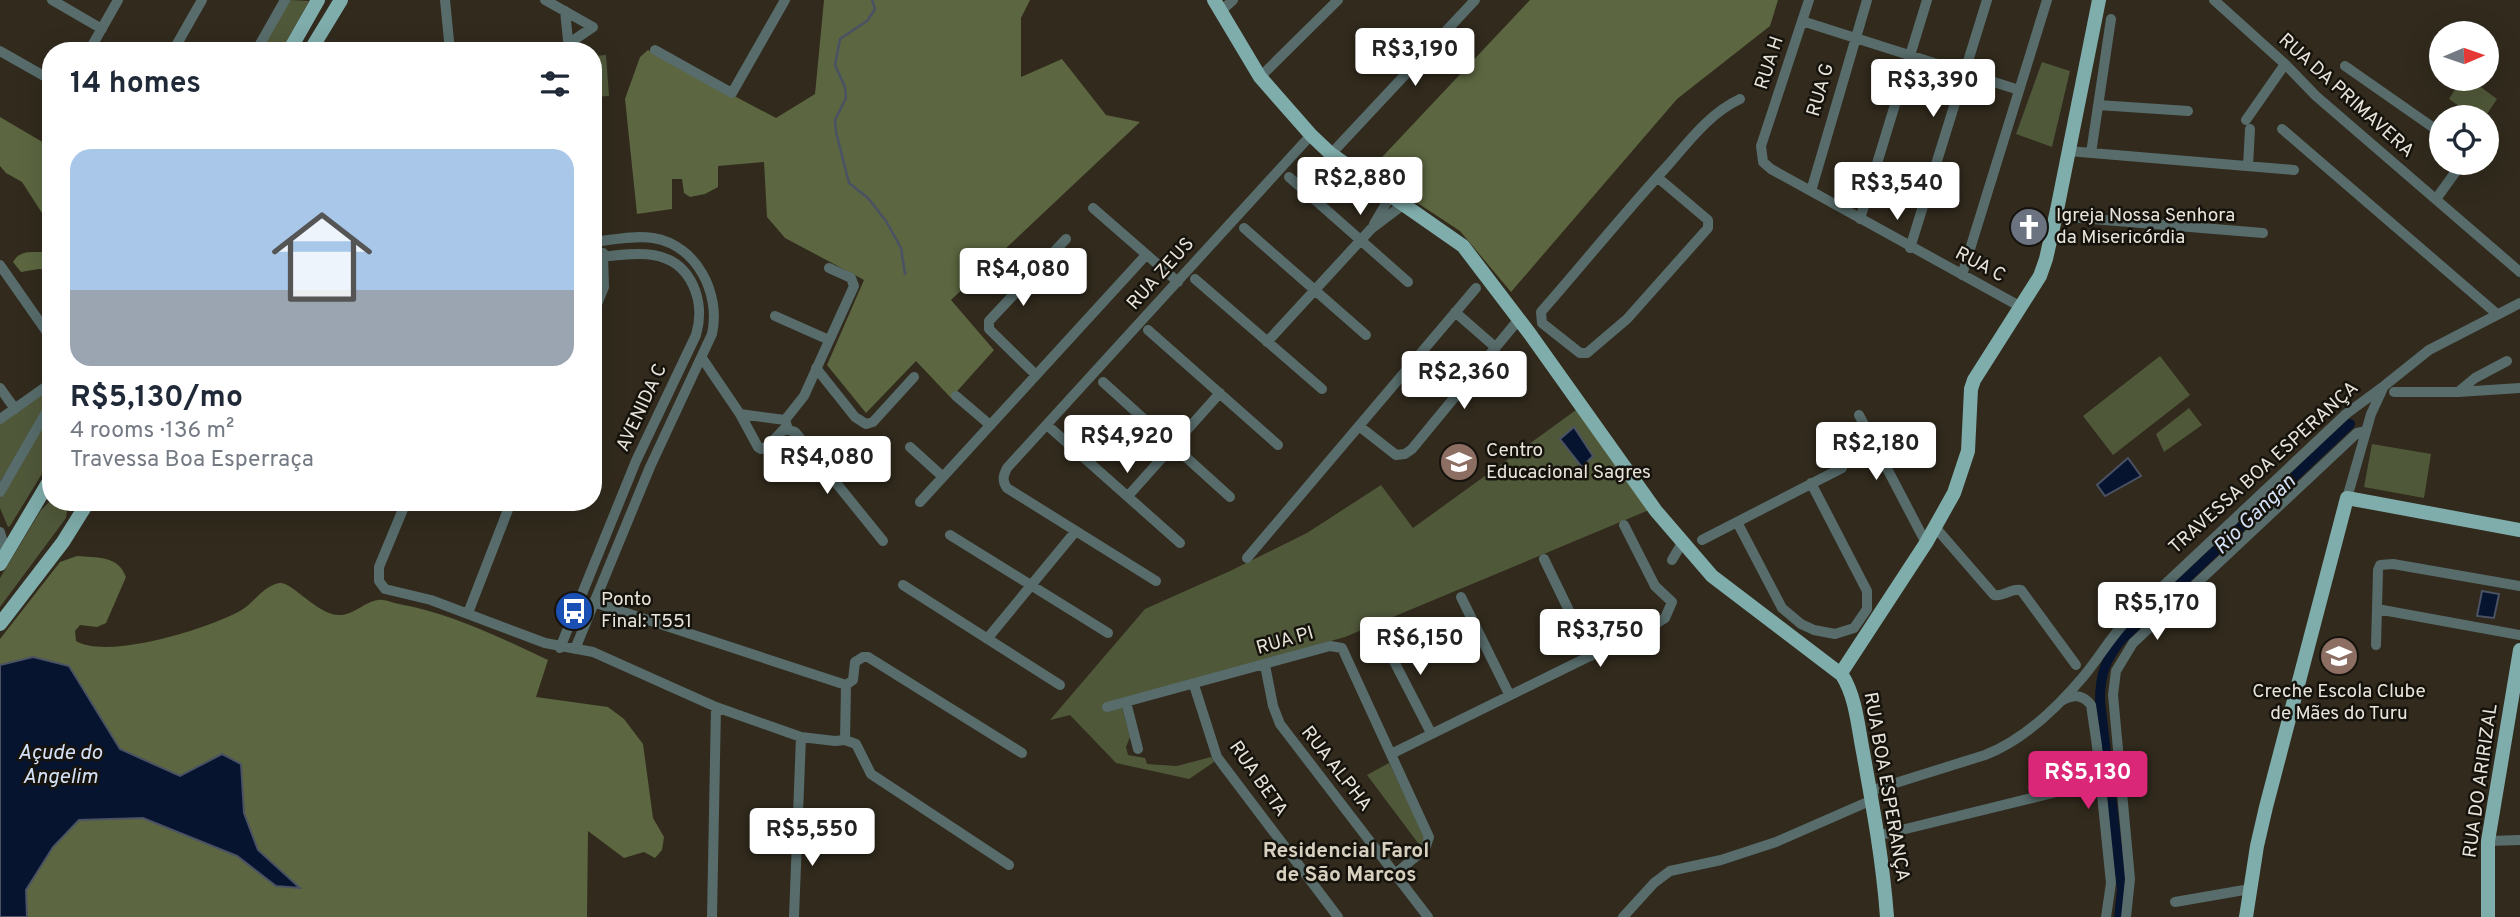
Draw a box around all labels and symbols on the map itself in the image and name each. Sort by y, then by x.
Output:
north arrow [2429,21,2499,91]
pin: R$3,190 [1350,28,1480,88]
street label: RUA DA PRIMAVERA [2273,29,2419,163]
street label: RUA H [1750,33,1790,93]
pin: R$3,390 [1868,60,1998,119]
street label: RUA G [1802,61,1840,119]
pin: R$2,880 [1295,158,1425,217]
pin: R$3,540 [1832,162,1962,222]
place label: Igreja Nossa Senhora da Misericórdia [2056,204,2235,250]
church icon: Igreja Nossa Senhora da Misericórdia [2008,206,2050,248]
street label: RUA ZEUS [1122,233,1200,315]
street label: RUA C [1951,242,2009,288]
pin: R$4,080 [958,248,1088,308]
pin: R$2,360 [1399,352,1529,411]
street label: AVENIDA C [611,360,673,456]
street label: TRAVESSA BOA ESPERANÇA [2164,376,2364,560]
pin: R$4,920 [1062,416,1192,475]
pin: R$2,180 [1811,422,1941,482]
pin: R$4,080 [762,436,892,496]
place label: Centro Educacional Sagres [1486,439,1651,485]
school or university icon: Centro Educacional Sagres [1438,441,1480,483]
water label: Rio Gangan [2208,469,2302,561]
pin: R$5,170 [2092,582,2222,642]
place label: Ponto Final: T551 [601,588,692,634]
bus stop icon: Ponto Final: T551 [553,590,595,632]
pin: R$3,750 [1535,610,1665,669]
pin: R$6,150 [1355,618,1485,677]
street label: RUA PI [1253,621,1317,661]
school or university icon: Creche Escola Clube de Mães do Turu [2318,635,2360,677]
place label: Creche Escola Clube de Mães do Turu [2252,680,2426,726]
street label: RUA BOA ESPERANÇA [1857,690,1915,884]
street label: RUA DO ARIRIZAL [2458,702,2504,860]
street label: RUA ALPHA [1295,722,1377,816]
street label: RUA BETA [1223,737,1293,821]
water label: Açude do Angelim [18,740,103,791]
pin: R$5,130 [2023,752,2153,811]
pin: R$5,550 [747,808,877,868]
district label: Residencial Farol de São Marcos [1263,838,1429,889]

